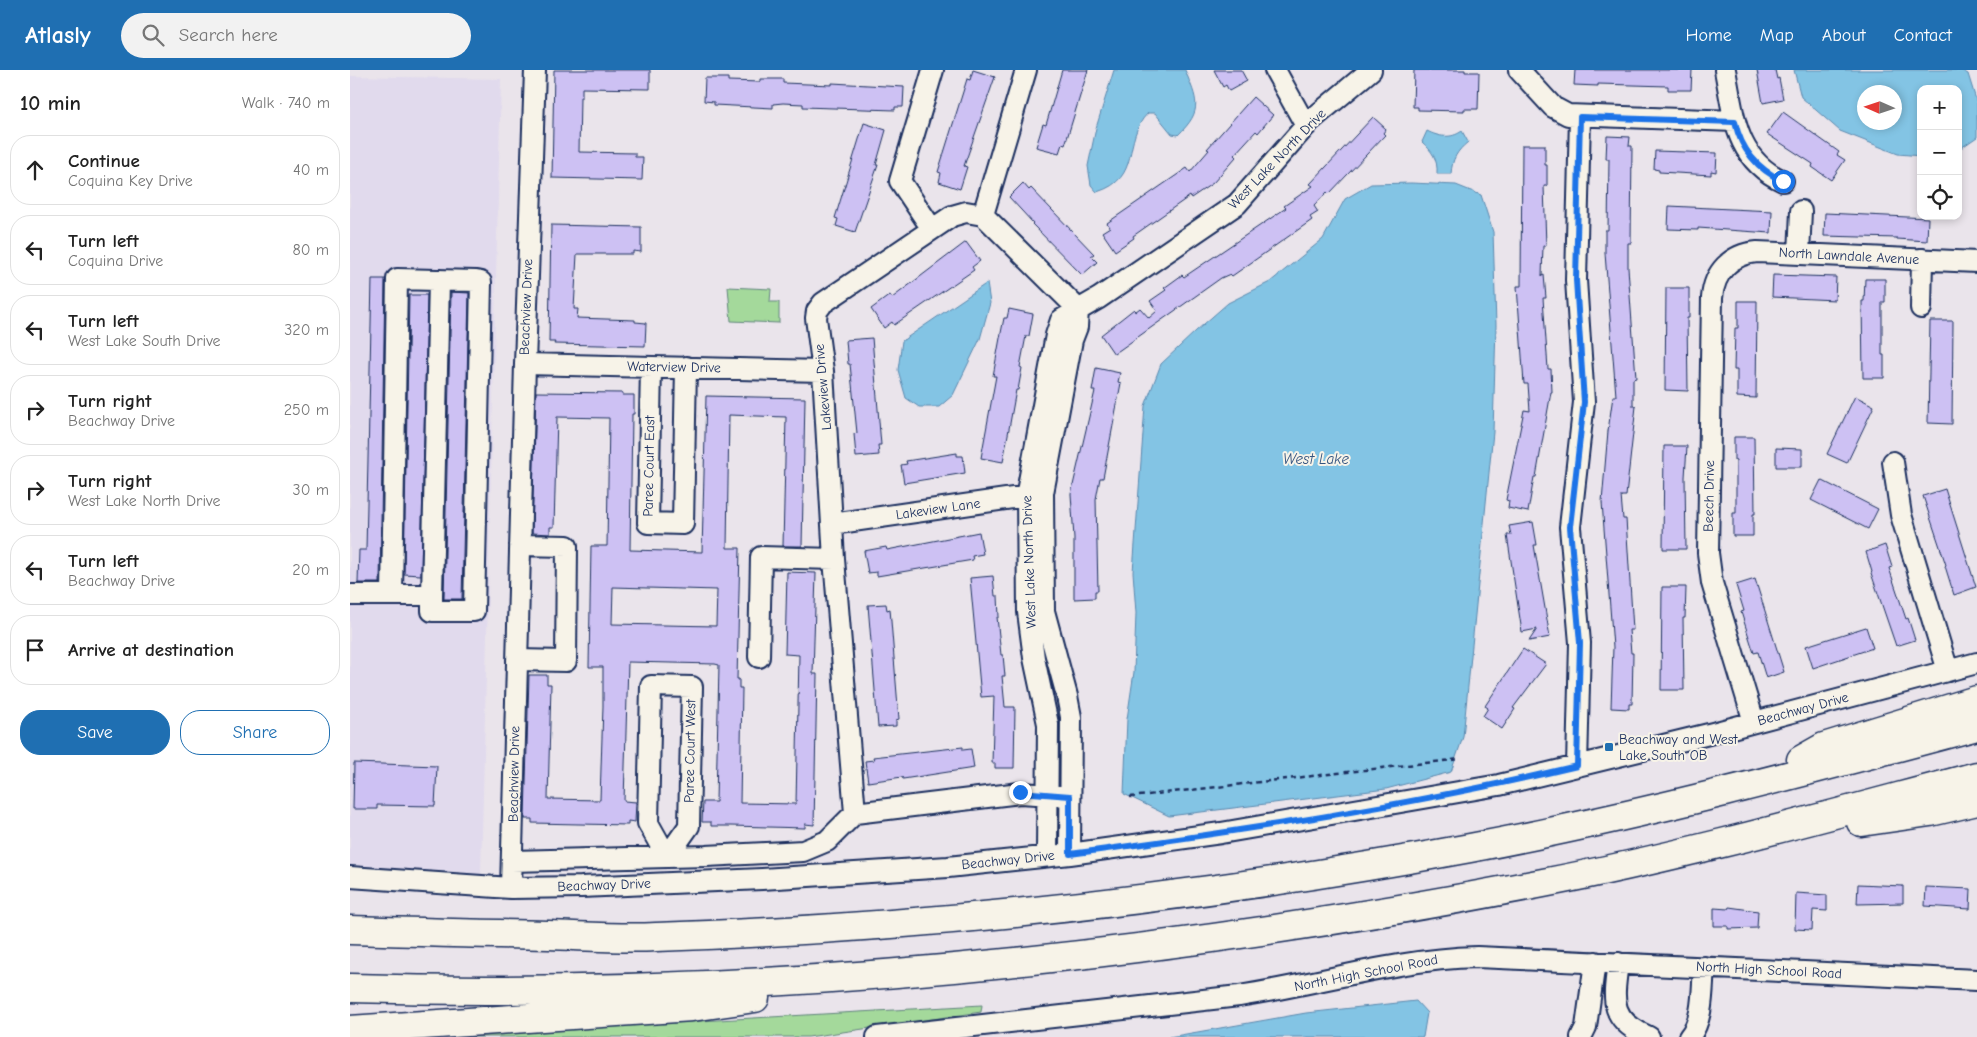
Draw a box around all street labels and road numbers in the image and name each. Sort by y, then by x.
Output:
street label: West Lake North Drive [1225,105,1329,213]
street label: North Lawndale Avenue [1778,244,1920,268]
street label: Beachview Drive [516,259,536,355]
street label: Lakeview Drive [811,343,835,431]
street label: Waterview Drive [627,358,721,376]
street label: Paree Court East [640,414,658,517]
street label: Beech Drive [1700,460,1718,532]
street label: Lakeview Lane [895,495,981,523]
street label: West Lake North Drive [1018,495,1040,629]
street label: Beachway Drive [1756,689,1850,729]
street label: Paree Court West [681,698,699,803]
street label: Beachview Drive [505,726,523,822]
street label: Beachway Drive [961,847,1055,873]
street label: Beachway Drive [557,875,651,895]
street label: North High School Road [1293,951,1439,995]
street label: North High School Road [1696,958,1842,982]

